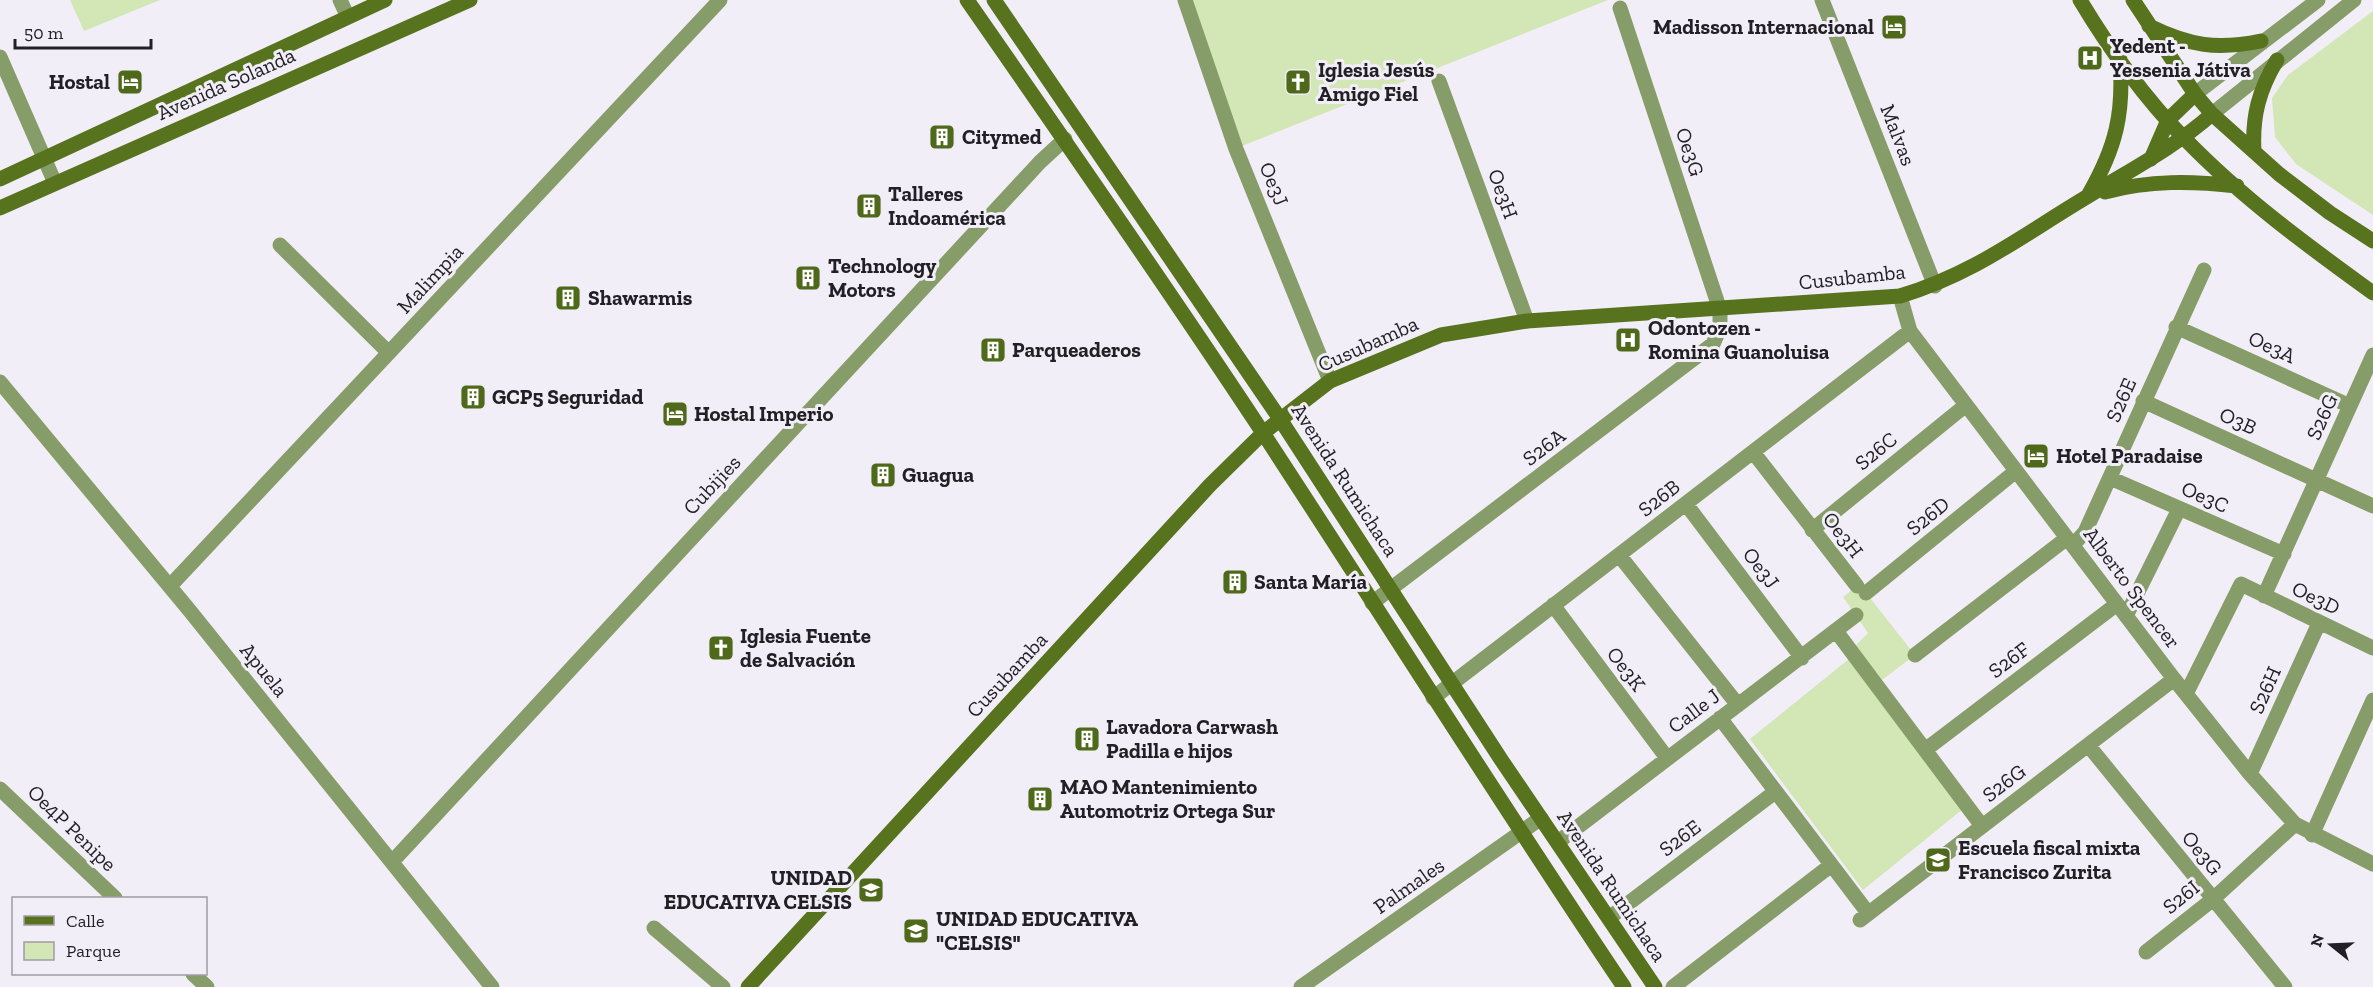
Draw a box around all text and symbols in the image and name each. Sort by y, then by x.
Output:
scale bar [15,12,152,50]
hotel icon: Madisson Internacional [1879,12,1909,42]
place label: Madisson Internacional [1653,14,1874,39]
text: 50 m [24,22,64,44]
place label: Yedent - Yessenia Játiva [2110,33,2251,82]
street label: Avenida Solanda [153,42,299,125]
hospital icon: Yedent - Yessenia Játiva [2075,43,2105,73]
place label: Iglesia Jesús Amigo Fiel [1318,57,1435,106]
hotel icon: Hostal [115,67,145,97]
church icon: Iglesia Jesús Amigo Fiel [1283,67,1313,97]
place label: Hostal [49,69,110,94]
street label: Malvas [1875,101,1922,169]
building icon: Citymed [927,122,957,152]
place label: Citymed [962,124,1042,149]
street label: Oe3G [1671,124,1710,179]
street label: Oe3J [1254,158,1294,209]
street label: Oe3H [1483,165,1524,222]
place label: Talleres Indoamérica [888,181,1006,230]
building icon: Talleres Indoamérica [854,191,884,221]
street label: Malimpia [391,239,468,318]
place label: Technology Motors [828,253,936,302]
street label: Cusubamba [1797,258,1907,295]
building icon: Technology Motors [793,263,823,293]
building icon: Shawarmis [553,283,583,313]
place label: Shawarmis [588,285,693,310]
street label: Cusubamba [1314,310,1422,377]
place label: Odontozen - Romina Guanoluisa [1648,315,1830,364]
hospital icon: Odontozen - Romina Guanoluisa [1613,325,1643,355]
street label: Oe3A [2245,325,2300,368]
building icon: Parqueaderos [978,335,1008,365]
place label: Parqueaderos [1012,337,1141,362]
street label: S26E [2100,374,2141,426]
building icon: GCP5 Seguridad [458,382,488,412]
place label: GCP5 Seguridad [492,384,643,409]
street label: S26G [2300,390,2343,444]
hotel icon: Hostal Imperio [660,399,690,429]
street label: Avenida Rumichaca [1287,399,1404,561]
place label: Hostal Imperio [694,401,833,426]
street label: O3B [2216,401,2261,440]
street label: S26A [1517,422,1570,471]
street label: S26C [1850,426,1902,475]
hotel icon: Hotel Paradaise [2021,441,2051,471]
place label: Hotel Paradaise [2056,443,2203,468]
street label: Cubijies [678,450,746,520]
building icon: Guagua [868,460,898,490]
place label: Guagua [902,462,974,487]
street label: S26B [1633,474,1684,522]
street label: Oe3C [2178,475,2233,518]
street label: S26D [1901,491,1954,540]
street label: Oe3H [1818,507,1869,563]
street label: Alberto Spencer [2079,522,2186,653]
street label: Oe3J [1738,542,1785,593]
building icon: Santa María [1220,567,1250,597]
place label: Santa María [1254,569,1368,594]
street label: Oe3D [2288,575,2344,620]
place label: Iglesia Fuente de Salvación [740,623,871,672]
street label: Cusubamba [961,627,1052,722]
church icon: Iglesia Fuente de Salvación [706,633,736,663]
street label: S26F [1983,636,2034,683]
street label: Apuela [235,638,294,702]
street label: Oe3K [1602,642,1651,696]
street label: S26H [2243,662,2286,717]
street label: Calle J [1663,683,1725,738]
place label: Lavadora Carwash Padilla e hijos [1106,714,1278,763]
building icon: Lavadora Carwash Padilla e hijos [1072,724,1102,754]
street label: S26G [1977,758,2030,807]
place label: MAO Mantenimiento Automotriz Ortega Sur [1060,774,1275,823]
street label: Oe4P Penipe [23,779,122,876]
building icon: MAO Mantenimiento Automotriz Ortega Sur [1025,784,1055,814]
street label: Avenida Rumichaca [1552,805,1672,966]
street label: S26E [1654,814,1705,861]
street label: Oe3G [2177,825,2228,880]
place label: Escuela fiscal mixta Francisco Zurita [1958,835,2141,884]
school or university icon: Escuela fiscal mixta Francisco Zurita [1923,845,1953,875]
street label: Palmales [1369,852,1449,919]
place label: UNIDAD EDUCATIVA CELSIS [664,865,852,914]
street label: S26I [2157,874,2204,919]
school or university icon: UNIDAD EDUCATIVA CELSIS [856,875,886,905]
legend [12,897,207,975]
place label: UNIDAD EDUCATIVA "CELSIS" [936,906,1139,955]
text: Calle [66,910,104,932]
north arrow [2301,915,2361,975]
school or university icon: UNIDAD EDUCATIVA "CELSIS" [901,916,931,946]
text: N [2306,932,2328,949]
text: Parque [66,940,121,962]

